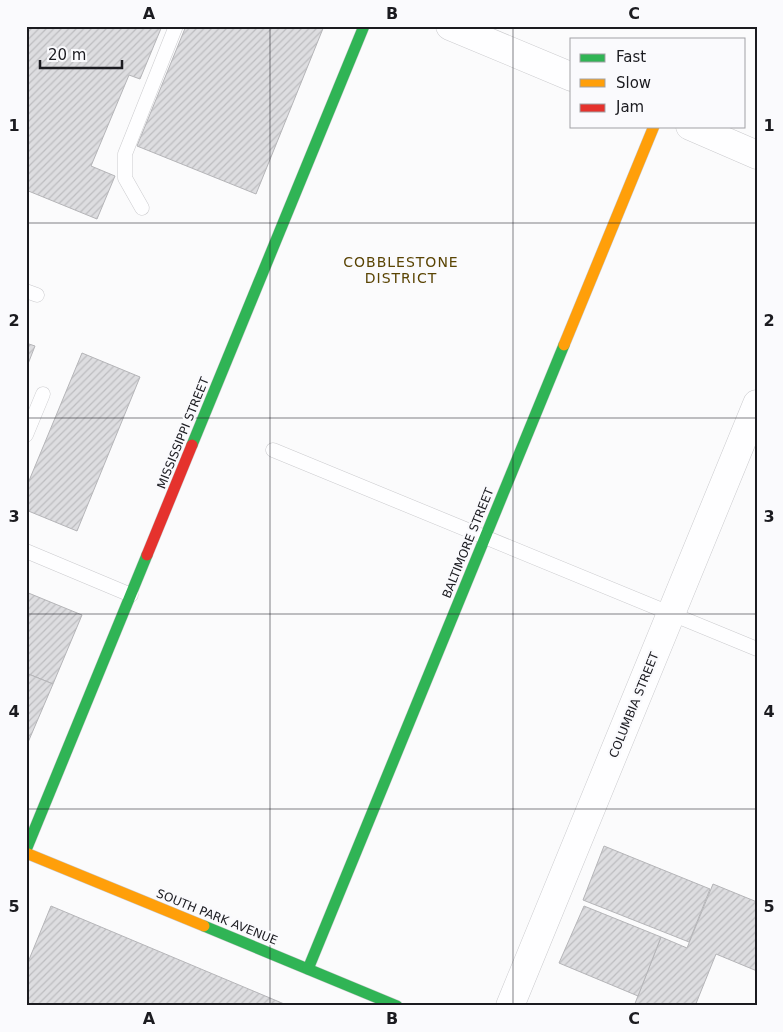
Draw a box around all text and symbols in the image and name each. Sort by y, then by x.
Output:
text: A [143,4,156,23]
text: B [386,4,398,23]
text: C [628,4,640,23]
scale bar [40,38,122,70]
legend [570,38,746,128]
text: 20 m [48,46,86,64]
text: Fast [616,48,646,66]
text: Slow [616,74,651,92]
text: Jam [615,98,644,116]
text: 1 [8,116,20,135]
text: 1 [763,116,775,135]
district label: COBBLESTONE DISTRICT [343,254,459,286]
text: 2 [8,311,20,330]
text: 2 [763,311,775,330]
street label: MISSISSIPPI STREET [154,375,212,491]
street label: BALTIMORE STREET [439,485,497,600]
text: 3 [8,507,20,526]
text: 3 [763,507,775,526]
street label: COLUMBIA STREET [606,650,662,760]
text: 4 [8,702,20,721]
text: 4 [763,702,775,721]
street label: SOUTH PARK AVENUE [154,886,280,948]
text: 5 [8,897,20,916]
text: 5 [763,897,775,916]
text: A [143,1009,156,1028]
text: B [386,1009,398,1028]
text: C [628,1009,640,1028]

